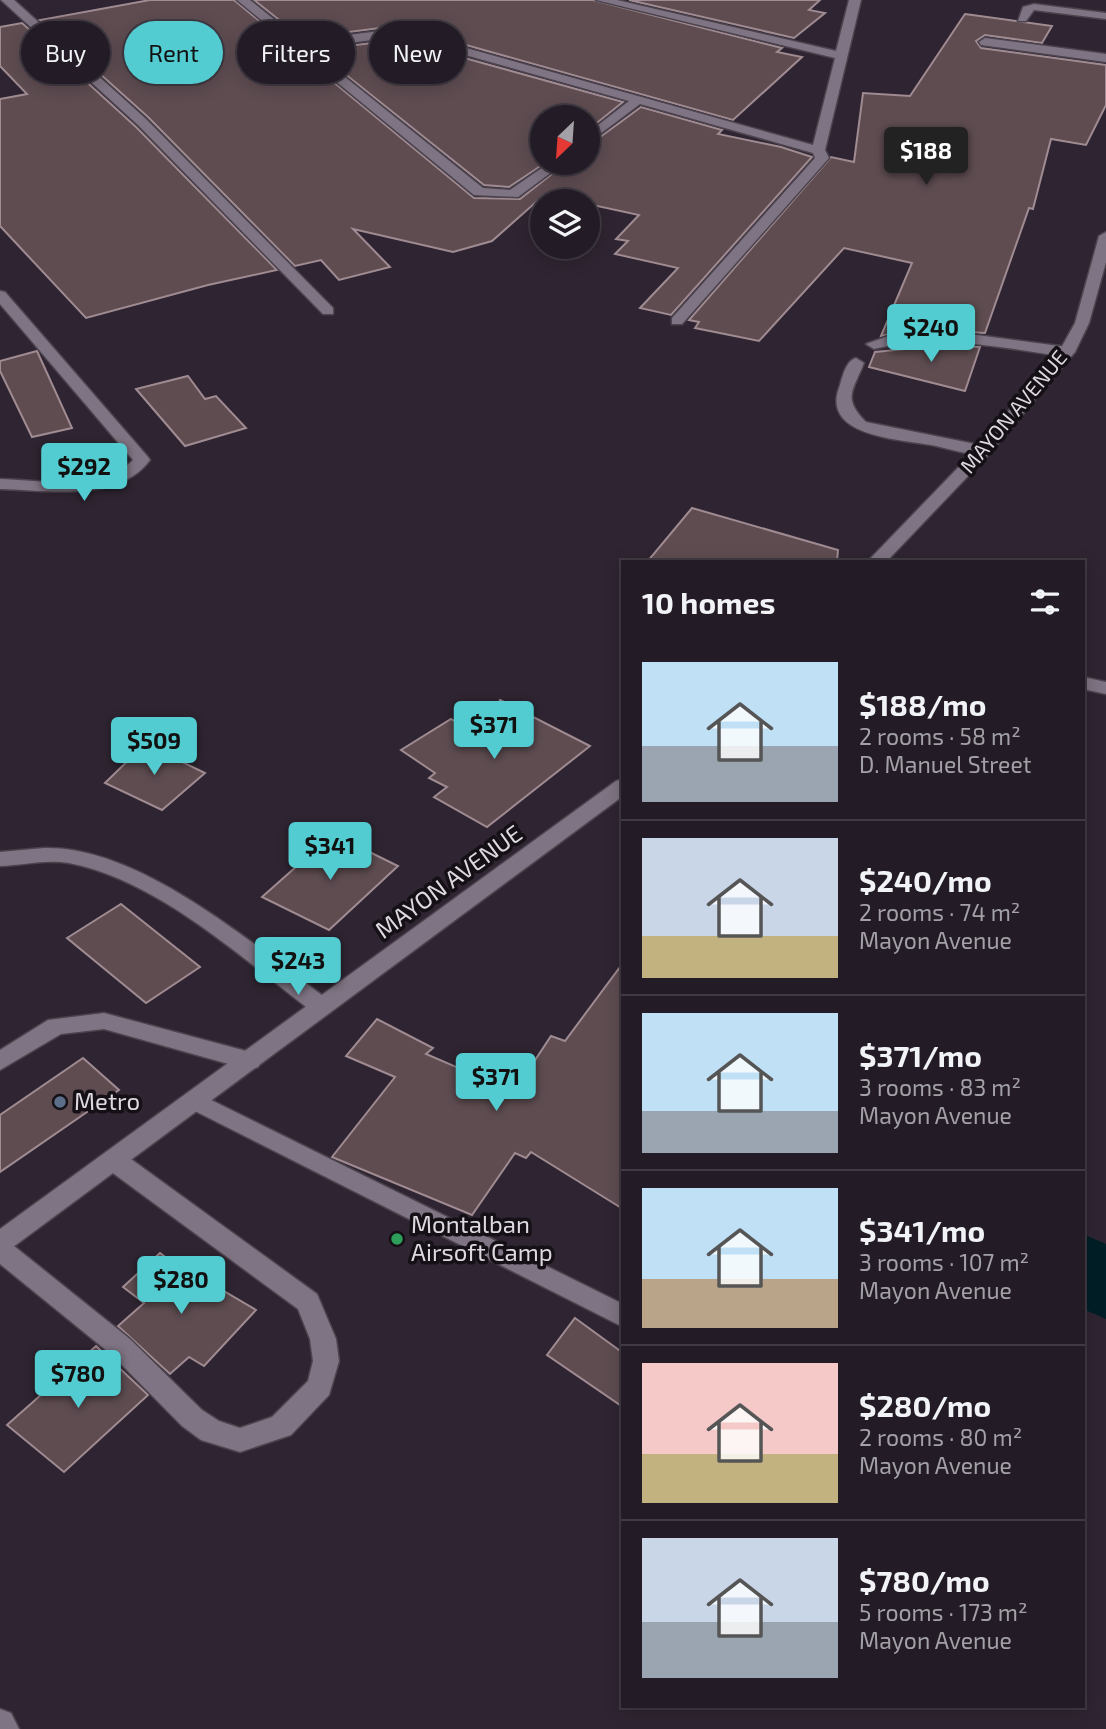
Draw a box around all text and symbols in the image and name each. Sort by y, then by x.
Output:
chip: Buy [21,21,110,84]
chip: Rent [124,21,223,84]
chip: Filters [237,21,355,84]
chip: New [369,21,466,84]
north arrow [530,105,600,175]
map controls [530,105,600,259]
pin: $188 [885,128,967,187]
text: $188 [900,136,952,164]
button: layers [530,189,600,259]
pin: $240 [890,304,972,364]
text: $240 [903,313,959,341]
street label: MAYON AVENUE [954,345,1071,477]
pin: $292 [43,444,125,503]
text: $292 [57,452,111,480]
icon: filters [1026,583,1064,621]
text: 10 homes [642,584,775,620]
text: $188/mo [859,686,987,722]
icon: home [698,690,782,774]
pin: $371 [453,702,535,761]
text: $371 [470,710,518,738]
pin: $509 [113,718,195,777]
text: 2 rooms · 58 m² [859,722,1021,750]
text: $509 [127,726,181,754]
text: D. Manuel Street [859,750,1032,778]
street label: MAYON AVENUE [369,818,527,944]
pin: $341 [289,822,371,882]
text: $341 [305,831,355,859]
text: $240/mo [859,862,992,898]
icon: home [698,866,782,950]
text: 2 rooms · 74 m² [859,898,1020,926]
text: Mayon Avenue [859,926,1012,954]
pin: $243 [257,937,339,997]
text: $243 [271,946,325,974]
text: $371/mo [859,1037,982,1073]
icon: home [698,1041,782,1125]
pin: $371 [455,1054,537,1113]
text: $371 [472,1062,520,1090]
text: 3 rooms · 83 m² [859,1073,1021,1101]
place label: Metro [74,1086,140,1115]
marker: Metro [52,1094,68,1110]
text: Mayon Avenue [859,1101,1012,1129]
place label: Montalban Airsoft Camp [411,1209,553,1266]
text: $341/mo [859,1212,985,1248]
icon: home [698,1216,782,1300]
marker: Montalban Airsoft Camp [389,1231,405,1247]
text: 3 rooms · 107 m² [859,1248,1029,1276]
pin: $280 [140,1256,222,1316]
text: $280 [153,1265,209,1293]
text: Mayon Avenue [859,1276,1012,1304]
pin: $780 [37,1350,119,1410]
text: $780 [51,1359,105,1387]
text: $280/mo [859,1387,991,1423]
icon: home [698,1391,782,1475]
text: 2 rooms · 80 m² [859,1423,1022,1451]
text: Mayon Avenue [859,1451,1012,1479]
text: $780/mo [859,1562,990,1598]
icon: home [698,1566,782,1650]
text: 5 rooms · 173 m² [859,1598,1028,1626]
text: Mayon Avenue [859,1626,1012,1654]

